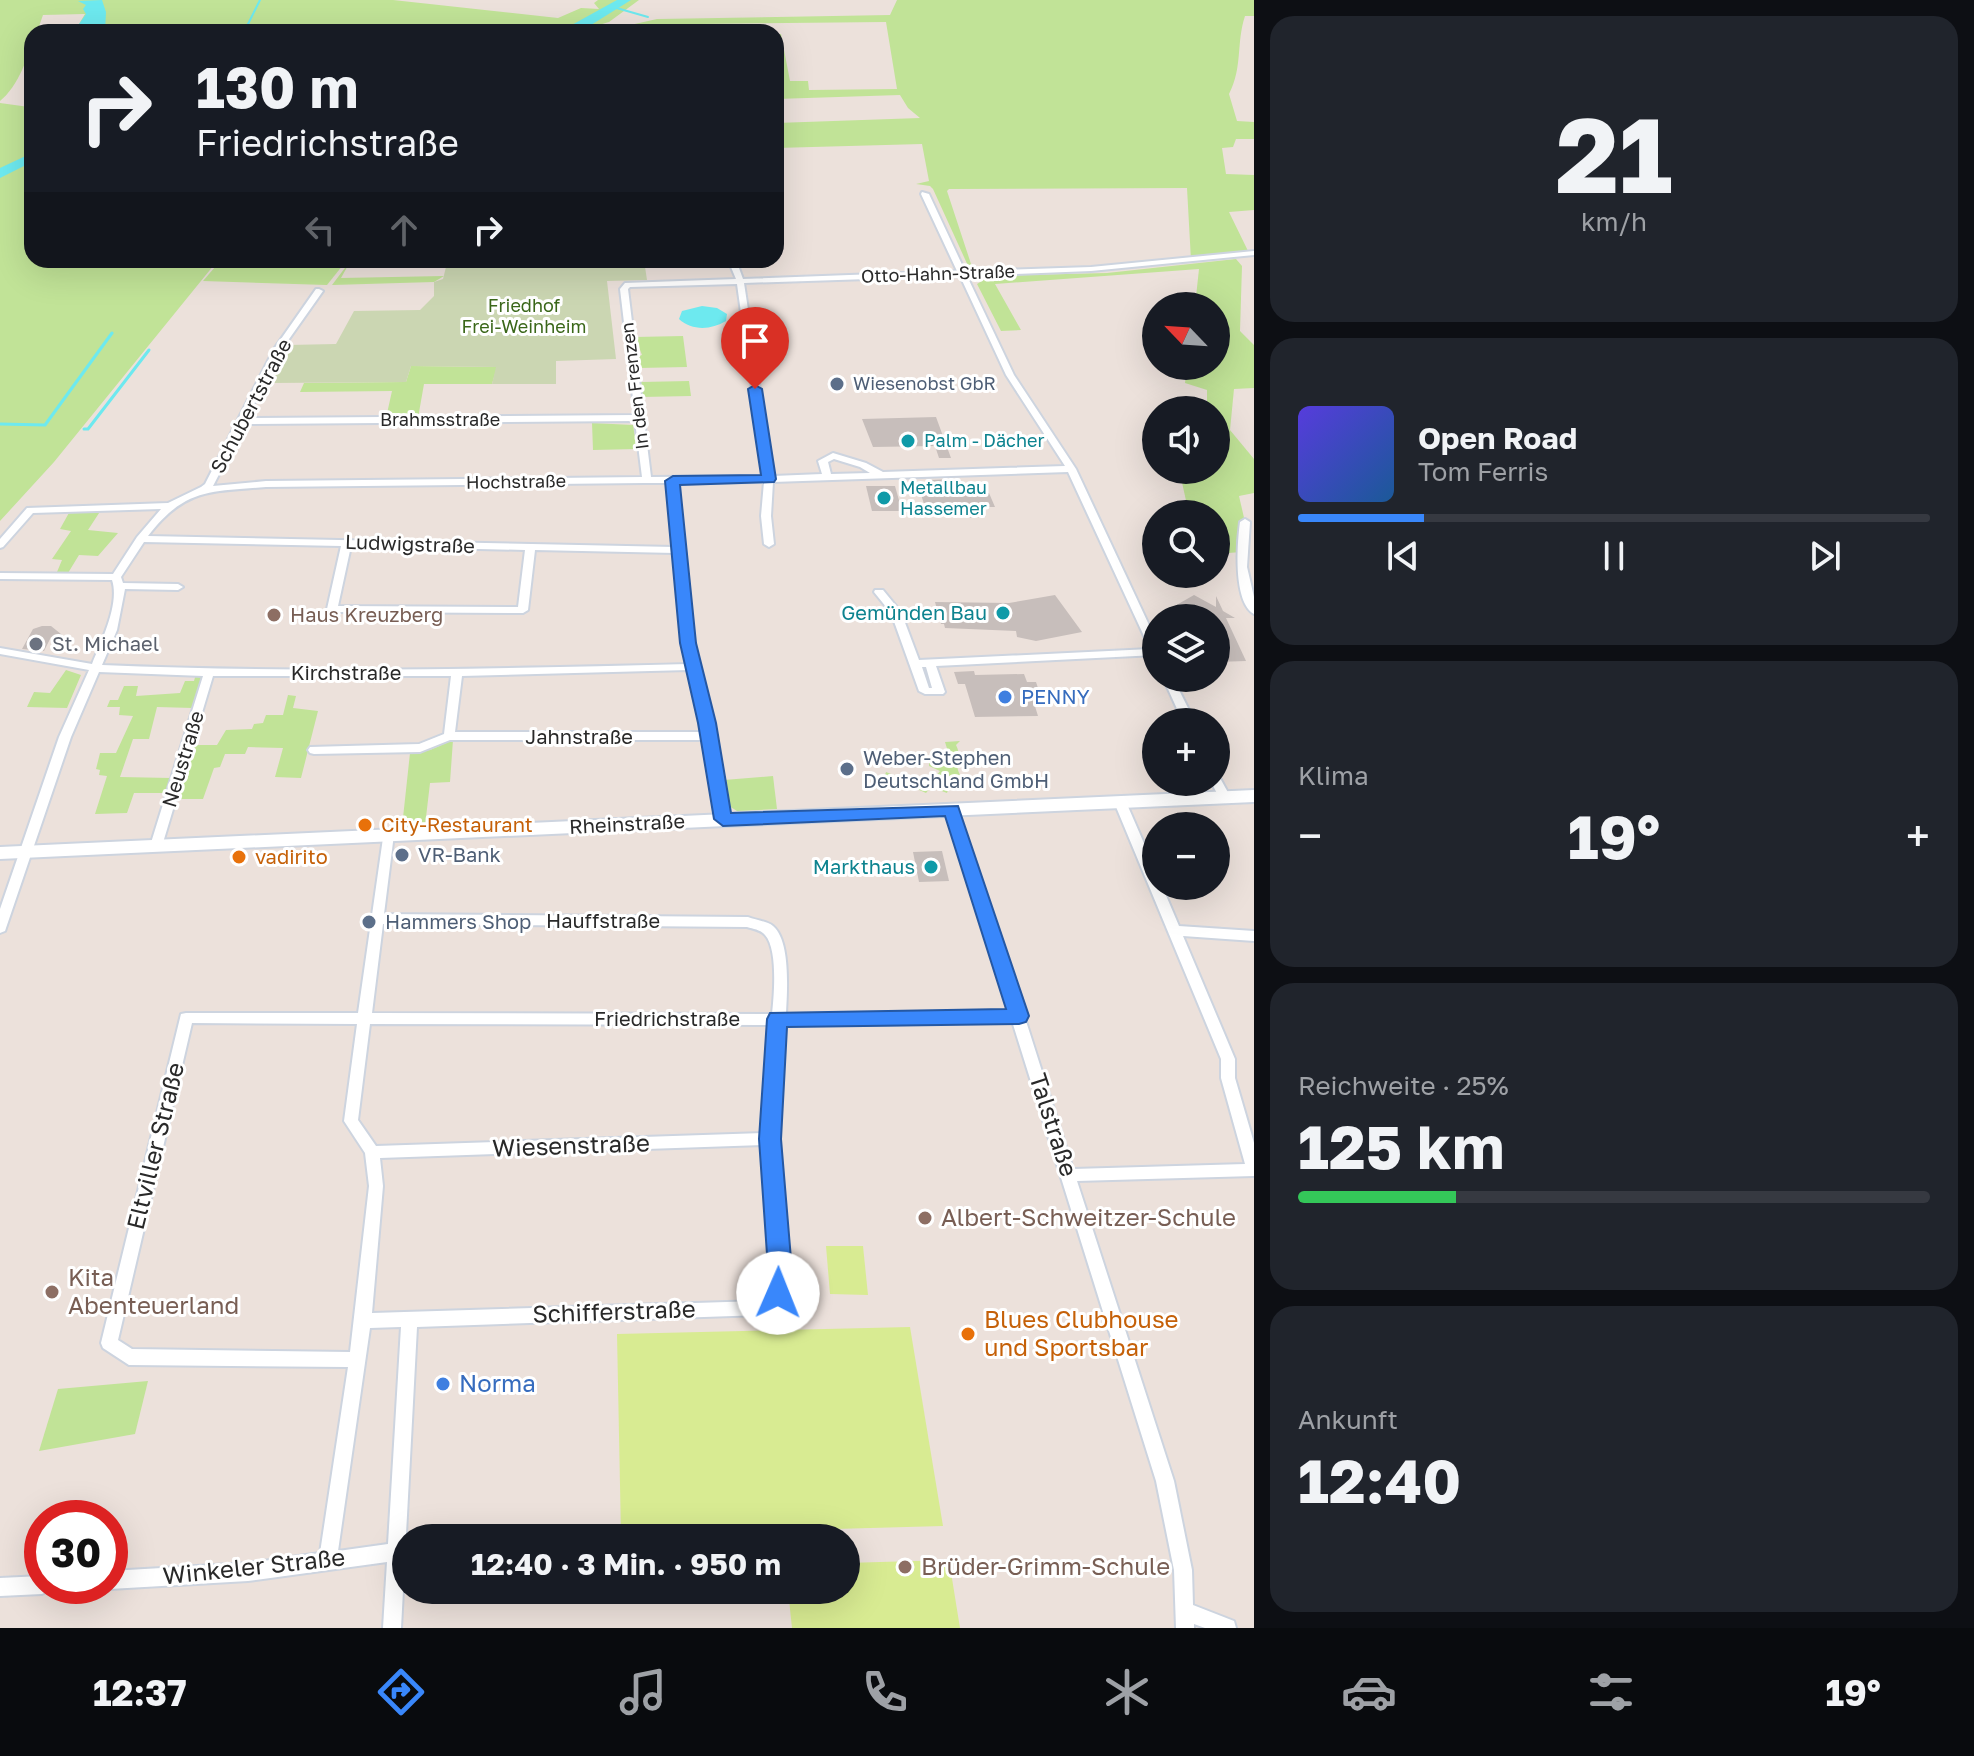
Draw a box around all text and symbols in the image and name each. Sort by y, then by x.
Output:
text: 130 m [196,53,358,120]
icon: right [64,56,168,160]
text: 21 [1555,91,1673,216]
text: Friedrichstraße [196,121,459,164]
text: km/h [1581,206,1647,237]
icon: left [298,208,342,252]
icon: ahead [382,208,426,252]
icon: right [466,208,510,252]
street label: Otto-Hahn-Straße [860,259,1015,287]
north arrow [1142,292,1230,380]
map controls [1142,292,1230,900]
park label: Friedhof Frei-Weinheim [462,294,586,337]
pin [721,307,789,389]
icon: arrive [733,319,777,363]
street label: In den Frenzen [615,321,653,451]
street label: Schubertstraße [205,334,296,477]
place label: Wiesenobst GbR [853,372,996,394]
marker: Wiesenobst GbR [828,375,846,393]
button: sound [1142,396,1230,484]
street label: Brahmsstraße [380,408,500,430]
text: Open Road [1418,420,1577,456]
place label: Palm - Dächer [924,429,1044,451]
marker: Palm - Dächer [899,432,917,450]
text: Tom Ferris [1418,456,1548,487]
street label: Hochstraße [466,469,566,493]
place label: Metallbau Hassemer [900,476,987,519]
marker: Metallbau Hassemer [875,489,893,507]
button: search [1142,500,1230,588]
street label: Ludwigstraße [345,529,475,557]
icon: previous [1381,534,1425,578]
icon: pause [1592,534,1636,578]
icon: next [1803,534,1847,578]
place label: Gemünden Bau [841,600,987,624]
place label: Haus Kreuzberg [290,602,443,626]
marker: Gemünden Bau [994,604,1012,622]
button: layers [1142,604,1230,692]
marker: Haus Kreuzberg [265,606,283,624]
place label: St. Michael [52,631,159,655]
marker: St. Michael [27,635,45,653]
street label: Kirchstraße [291,660,401,684]
place label: PENNY [1021,684,1090,708]
marker: PENNY [996,688,1014,706]
street label: Neustraße [156,708,208,810]
button: + [1142,708,1230,796]
street label: Jahnstraße [525,724,633,748]
place label: Weber-Stephen Deutschland GmbH [863,745,1049,792]
marker: Weber-Stephen Deutschland GmbH [838,760,856,778]
text: Klima [1298,760,1369,791]
text: 19° [1568,800,1660,872]
street label: Rheinstraße [568,808,685,838]
text: − [1298,809,1322,862]
text: + [1906,809,1930,862]
place label: City-Restaurant [381,812,533,836]
button: − [1142,812,1230,900]
marker: City-Restaurant [356,816,374,834]
place label: VR-Bank [418,842,501,866]
place label: vadirito [255,844,328,868]
marker: VR-Bank [393,846,411,864]
marker: vadirito [230,848,248,866]
place label: Markthaus [813,854,915,878]
marker: Markthaus [922,858,940,876]
street label: Hauffstraße [546,908,660,932]
place label: Hammers Shop [385,909,531,933]
marker: Hammers Shop [360,913,378,931]
street label: Friedrichstraße [594,1006,740,1030]
street label: Eltviller Straße [120,1059,189,1232]
street label: Talstraße [1024,1069,1085,1180]
text: Reichweite · 25% [1298,1070,1509,1101]
text: 125 km [1298,1110,1504,1182]
street label: Wiesenstraße [492,1127,650,1162]
place label: Albert-Schweitzer-Schule [941,1202,1236,1231]
marker: Albert-Schweitzer-Schule [916,1209,934,1227]
position arrow [736,1251,820,1335]
place label: Kita Abenteuerland [68,1262,239,1319]
marker: Kita Abenteuerland [43,1283,61,1301]
street label: Schifferstraße [532,1293,696,1328]
place label: Blues Clubhouse und Sportsbar [984,1304,1179,1361]
marker: Blues Clubhouse und Sportsbar [959,1325,977,1343]
place label: Norma [459,1368,536,1397]
marker: Norma [434,1375,452,1393]
text: Ankunft [1298,1404,1398,1435]
text: 12:40 [1298,1444,1461,1516]
speed limit sign: 30 [24,1500,128,1604]
street label: Winkeler Straße [161,1542,346,1589]
text: 12:40 · 3 Min. · 950 m [471,1546,781,1582]
place label: Brüder-Grimm-Schule [921,1551,1170,1580]
marker: Brüder-Grimm-Schule [896,1558,914,1576]
icon: directions [373,1664,429,1720]
icon: music [615,1664,671,1720]
icon: phone [857,1664,913,1720]
icon: climate [1099,1664,1155,1720]
icon: car [1341,1664,1397,1720]
icon: filters [1583,1664,1639,1720]
text: 12:37 [93,1671,187,1714]
text: 19° [1825,1671,1881,1714]

